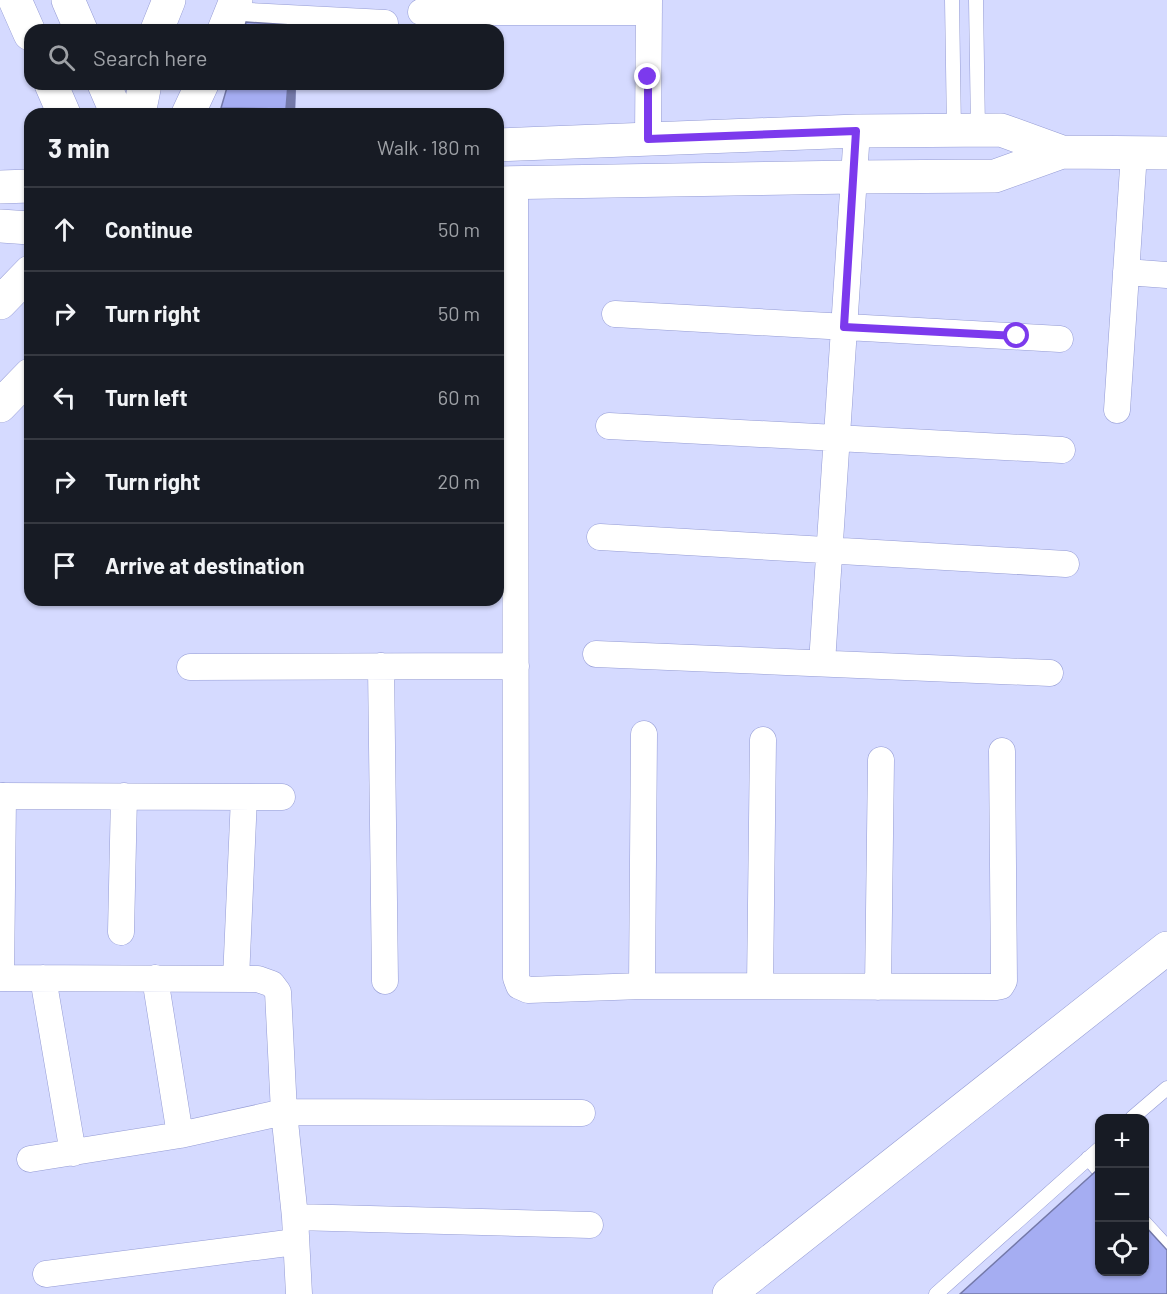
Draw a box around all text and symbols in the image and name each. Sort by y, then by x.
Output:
search box [24,24,504,90]
icon: search [45,41,78,74]
text: Search here [93,44,207,70]
route end [634,63,660,89]
text: 3 min [48,132,110,163]
text: Walk · 180 m [377,135,480,159]
icon: ahead [48,213,81,246]
text: Continue [105,216,193,242]
text: 50 m [438,217,480,241]
icon: right [48,297,81,330]
text: Turn right [105,300,200,326]
text: 50 m [438,301,480,325]
route start [1003,322,1029,348]
icon: left [48,381,81,414]
text: Turn left [105,384,188,410]
text: 60 m [438,385,480,409]
icon: right [48,465,81,498]
text: Turn right [105,468,200,494]
text: 20 m [437,469,480,493]
icon: arrive [48,549,81,582]
text: Arrive at destination [105,552,304,578]
map controls [1095,1114,1149,1276]
button: + [1095,1114,1149,1168]
button: − [1095,1168,1149,1222]
button: locate [1095,1222,1149,1276]

